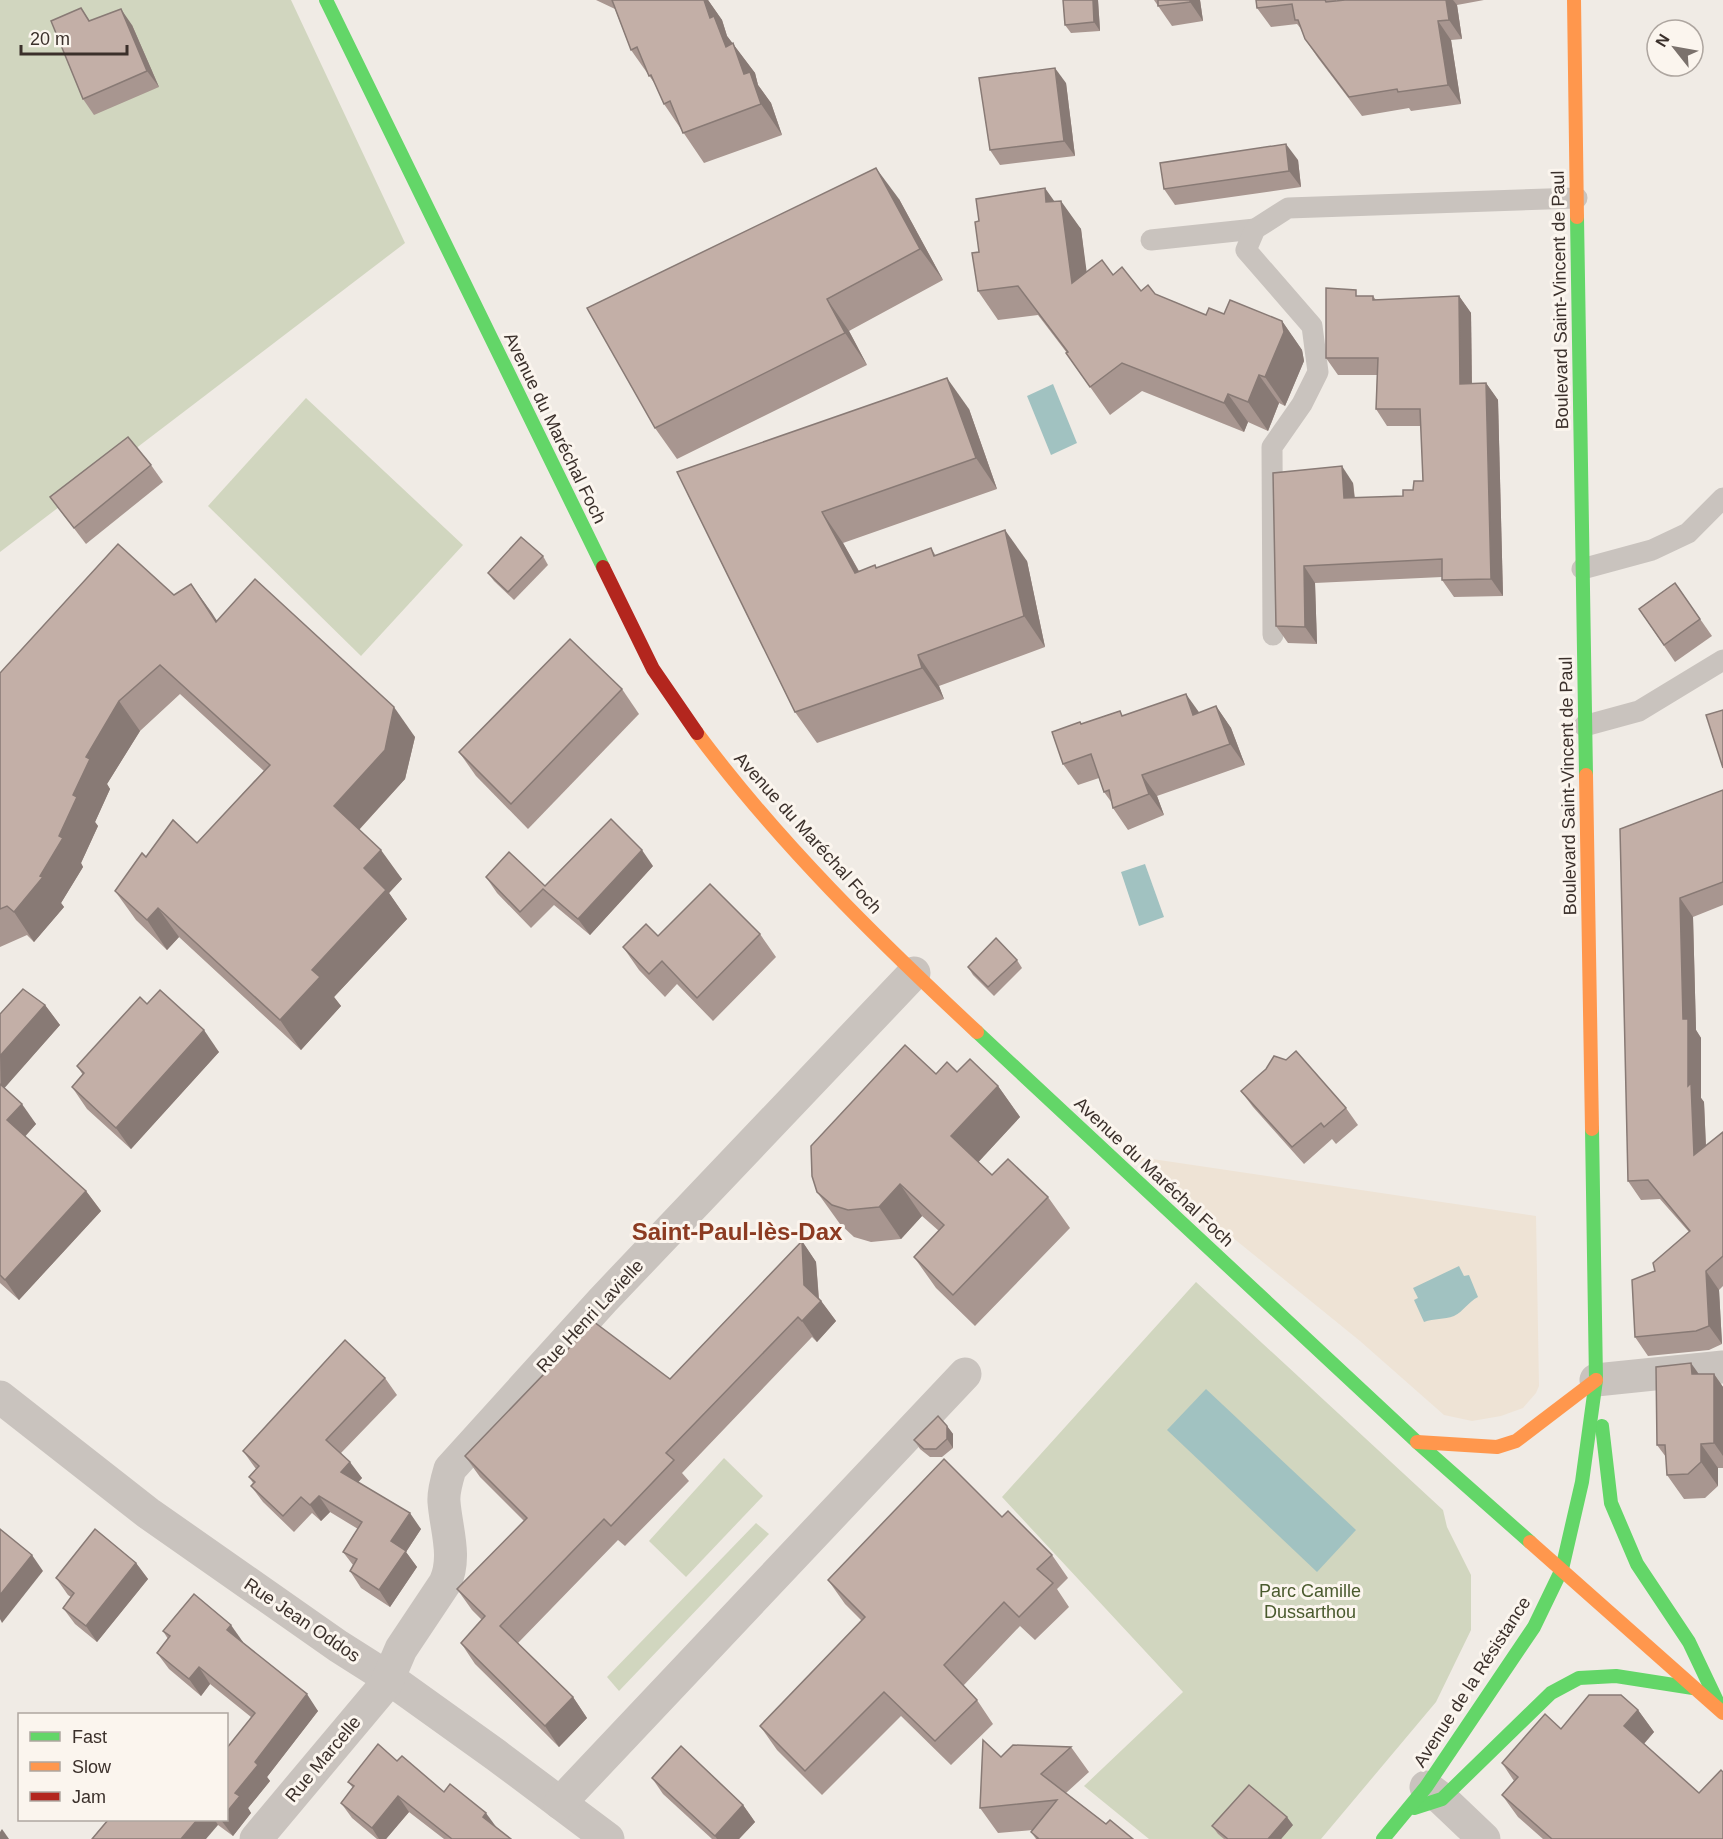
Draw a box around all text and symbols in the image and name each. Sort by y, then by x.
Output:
scale bar [21,18,128,56]
north arrow [1645,18,1705,78]
text: 20 m [30,29,70,49]
text: N [1652,31,1673,50]
street label: Boulevard Saint-Vincent de Paul [1548,170,1572,430]
street label: Avenue du Maréchal Foch [500,329,610,527]
street label: Boulevard Saint-Vincent de Paul [1556,656,1580,916]
street label: Avenue du Maréchal Foch [730,748,886,918]
street label: Avenue du Maréchal Foch [1070,1093,1238,1251]
district label: Saint-Paul-lès-Dax [632,1218,843,1245]
street label: Rue Henri Lavielle [533,1255,647,1377]
street label: Rue Jean Oddos [240,1574,364,1666]
park label: Parc Camille Dussarthou [1259,1581,1361,1622]
street label: Avenue de la Résistance [1409,1593,1535,1771]
street label: Rue Marcelle [281,1712,365,1806]
legend [18,1713,228,1821]
text: Fast [72,1727,107,1747]
text: Slow [72,1757,112,1777]
text: Jam [72,1787,106,1807]

